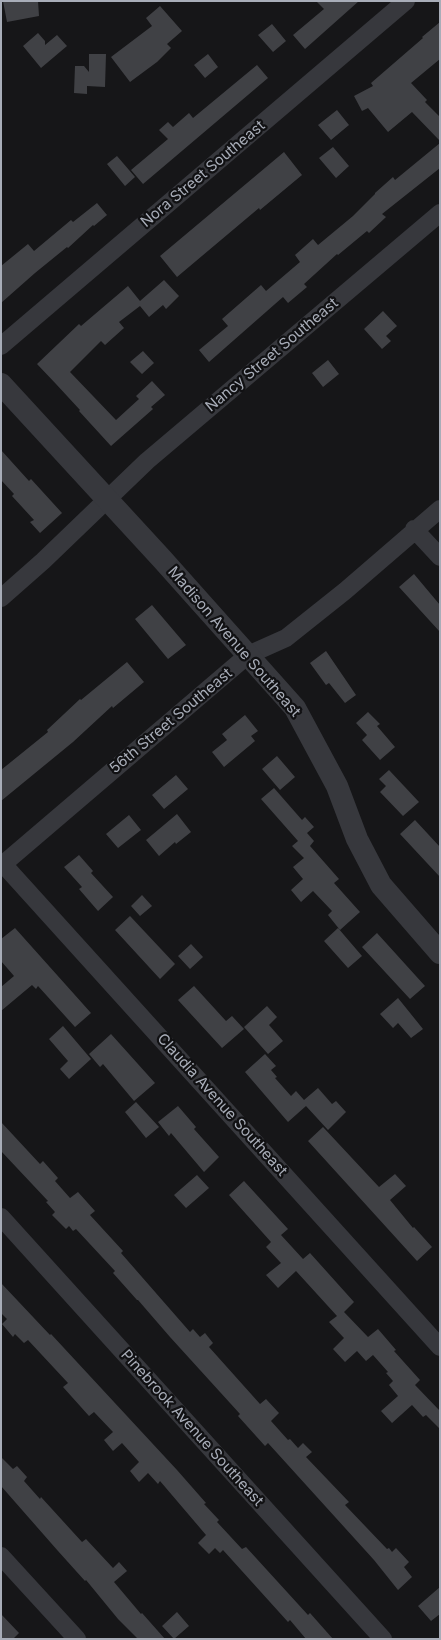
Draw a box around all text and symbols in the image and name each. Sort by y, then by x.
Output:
street label: Nora Street Southeast [137,117,269,231]
street label: Nancy Street Southeast [202,294,342,416]
street label: Madison Avenue Southeast [164,563,304,721]
street label: 56th Street Southeast [106,664,236,778]
street label: Claudia Avenue Southeast [153,1030,291,1180]
street label: Pinebrook Avenue Southeast [117,1346,267,1510]

